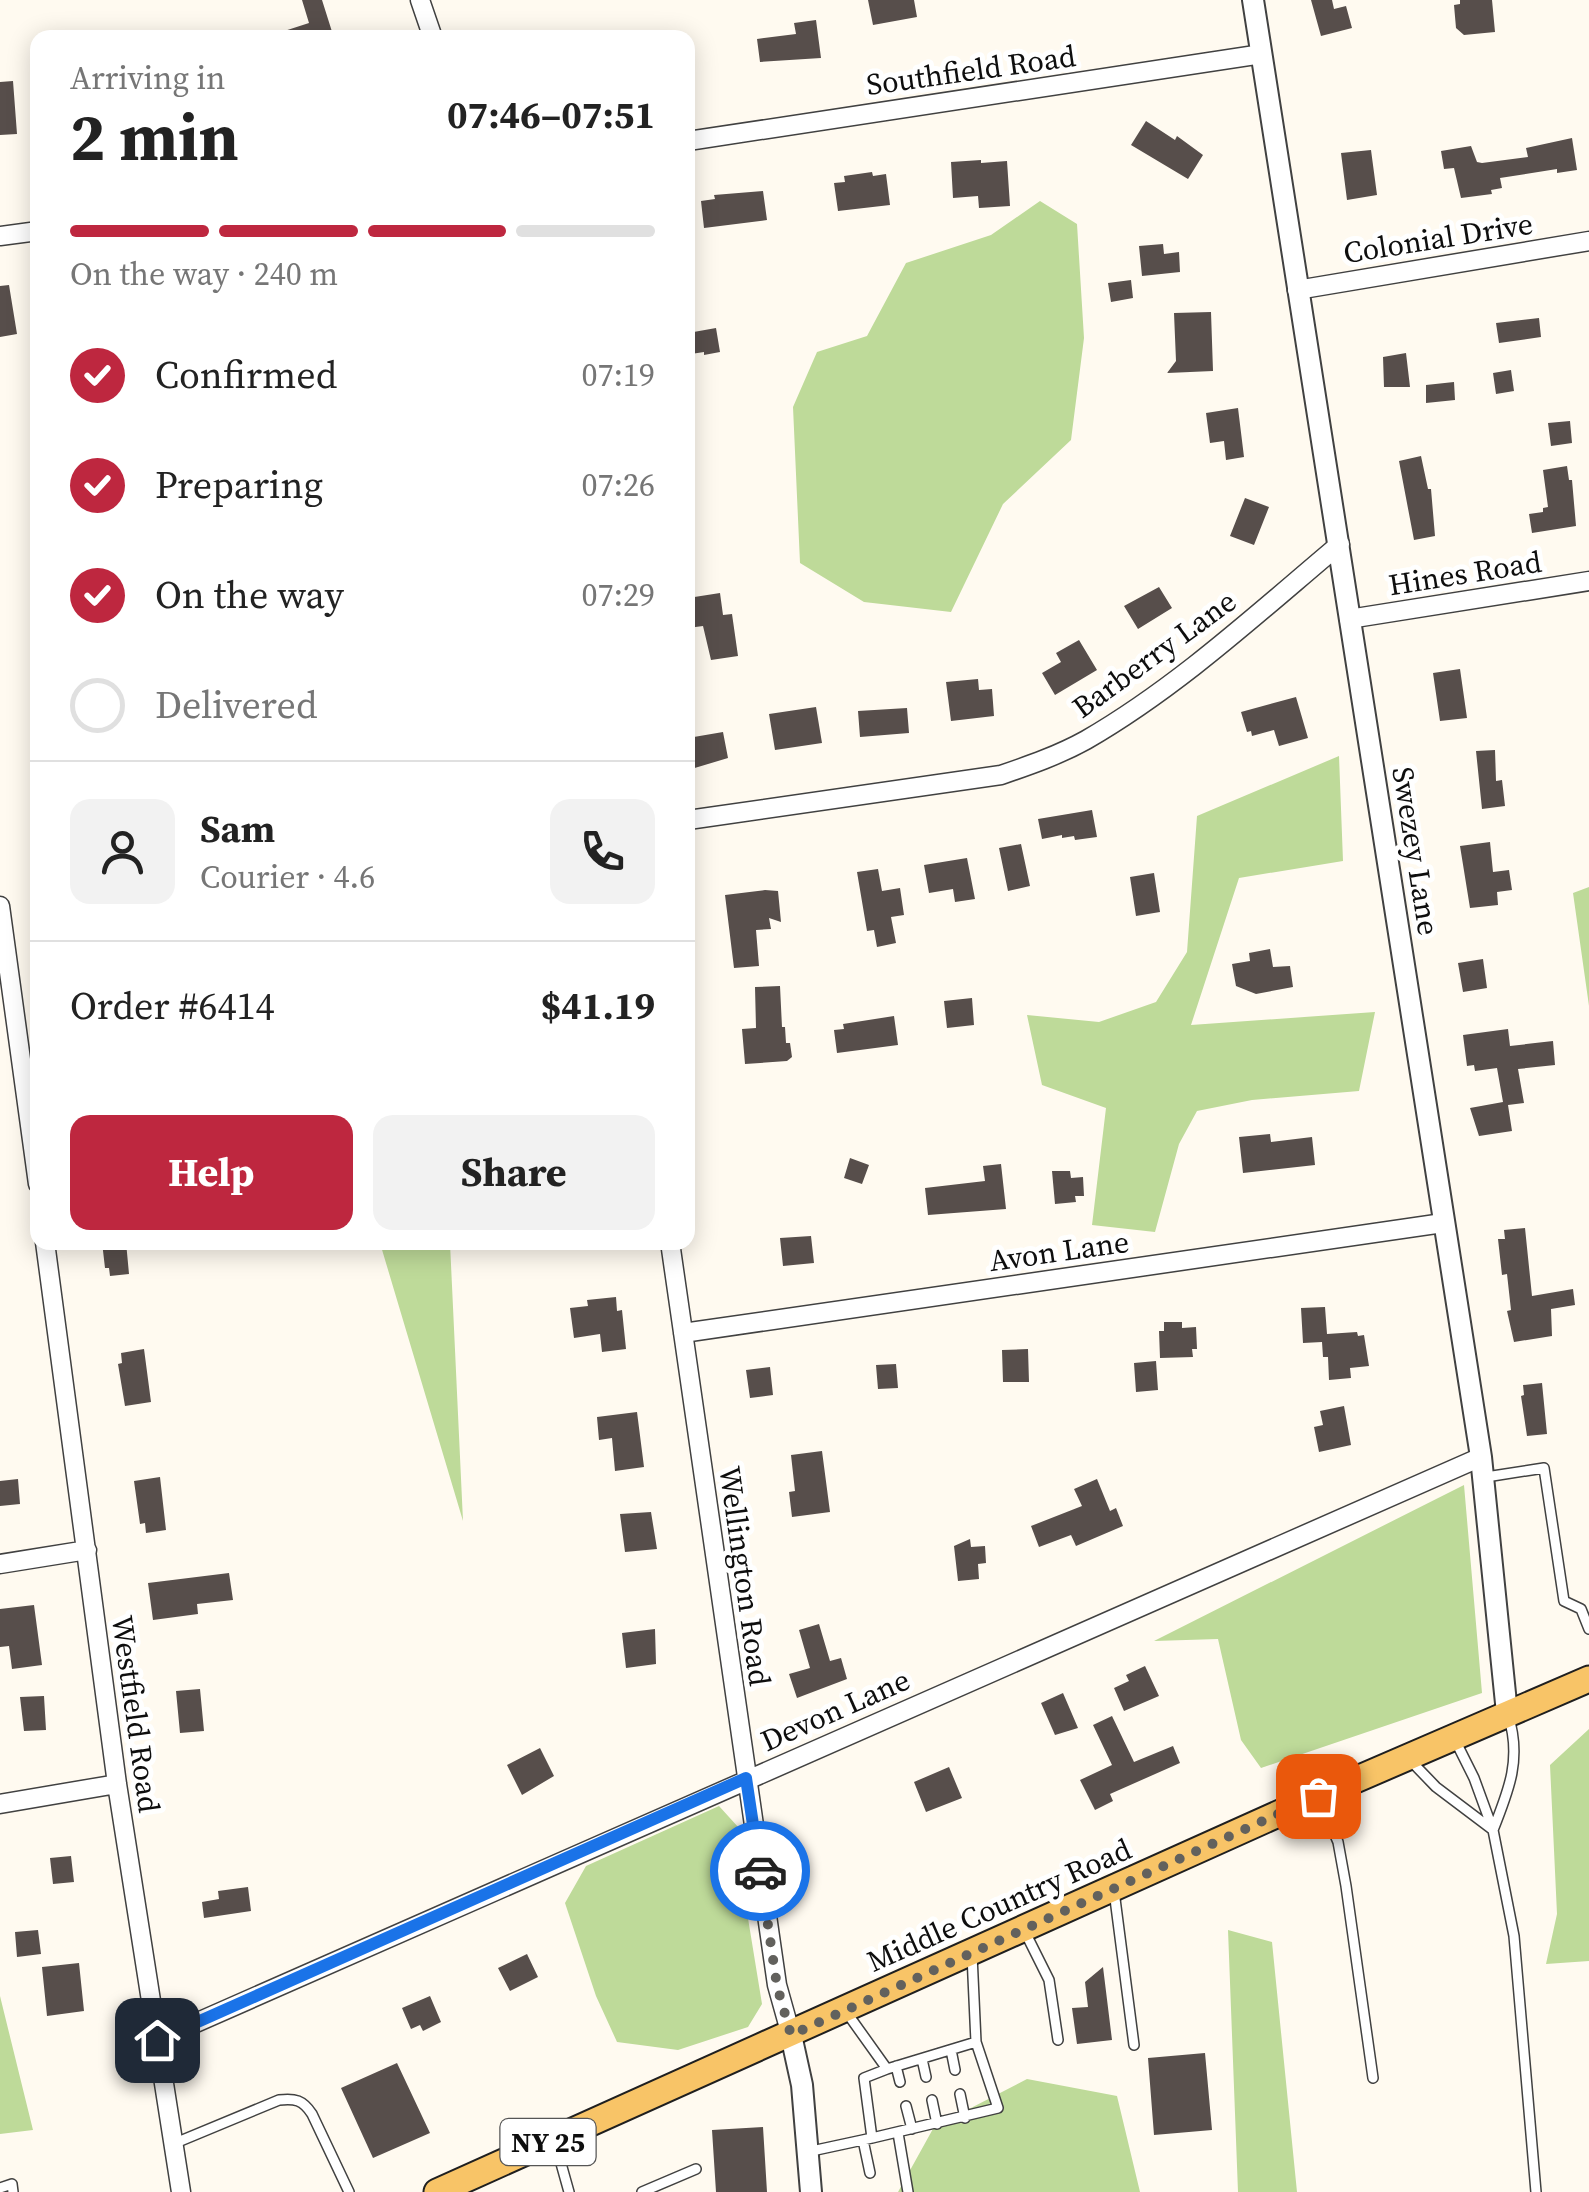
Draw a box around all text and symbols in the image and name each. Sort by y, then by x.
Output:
street label: Southfield Road [864,35,1078,105]
text: Arriving in [70,56,225,100]
text: 07:46–07:51 [447,89,655,141]
text: 2 min [70,93,239,182]
street label: Colonial Drive [1340,203,1536,273]
text: On the way · 240 m [70,252,338,296]
icon: check [70,348,125,403]
text: Confirmed [155,349,337,401]
text: 07:19 [581,353,655,397]
icon: check [70,458,125,513]
text: Preparing [155,459,323,511]
text: 07:26 [581,463,655,507]
street label: Hines Road [1386,541,1544,605]
icon: check [70,568,125,623]
text: On the way [155,569,344,621]
text: 07:29 [581,573,655,617]
street label: Barberry Lane [1064,581,1244,727]
text: Delivered [155,679,318,731]
street label: Swezey Lane [1382,764,1450,938]
button: person [70,799,175,904]
button: phone [550,799,655,904]
text: Sam [200,803,275,855]
text: Courier · 4.6 [200,855,375,899]
text: Order #6414 [70,980,274,1032]
text: $41.19 [541,980,655,1032]
button: Help [70,1115,353,1230]
button: Share [373,1115,655,1230]
street label: Avon Lane [986,1221,1132,1281]
street label: Wellington Road [709,1463,781,1689]
street label: Westfield Road [102,1613,170,1815]
street label: Devon Lane [754,1659,916,1761]
pin [1276,1754,1361,1839]
icon: bag [1291,1769,1346,1824]
courier [710,1821,810,1921]
street label: Middle Country Road [861,1828,1137,1982]
icon: car [733,1844,788,1899]
pin [115,1998,200,2083]
icon: home [130,2013,185,2068]
road number: NY 25 [500,2119,596,2165]

